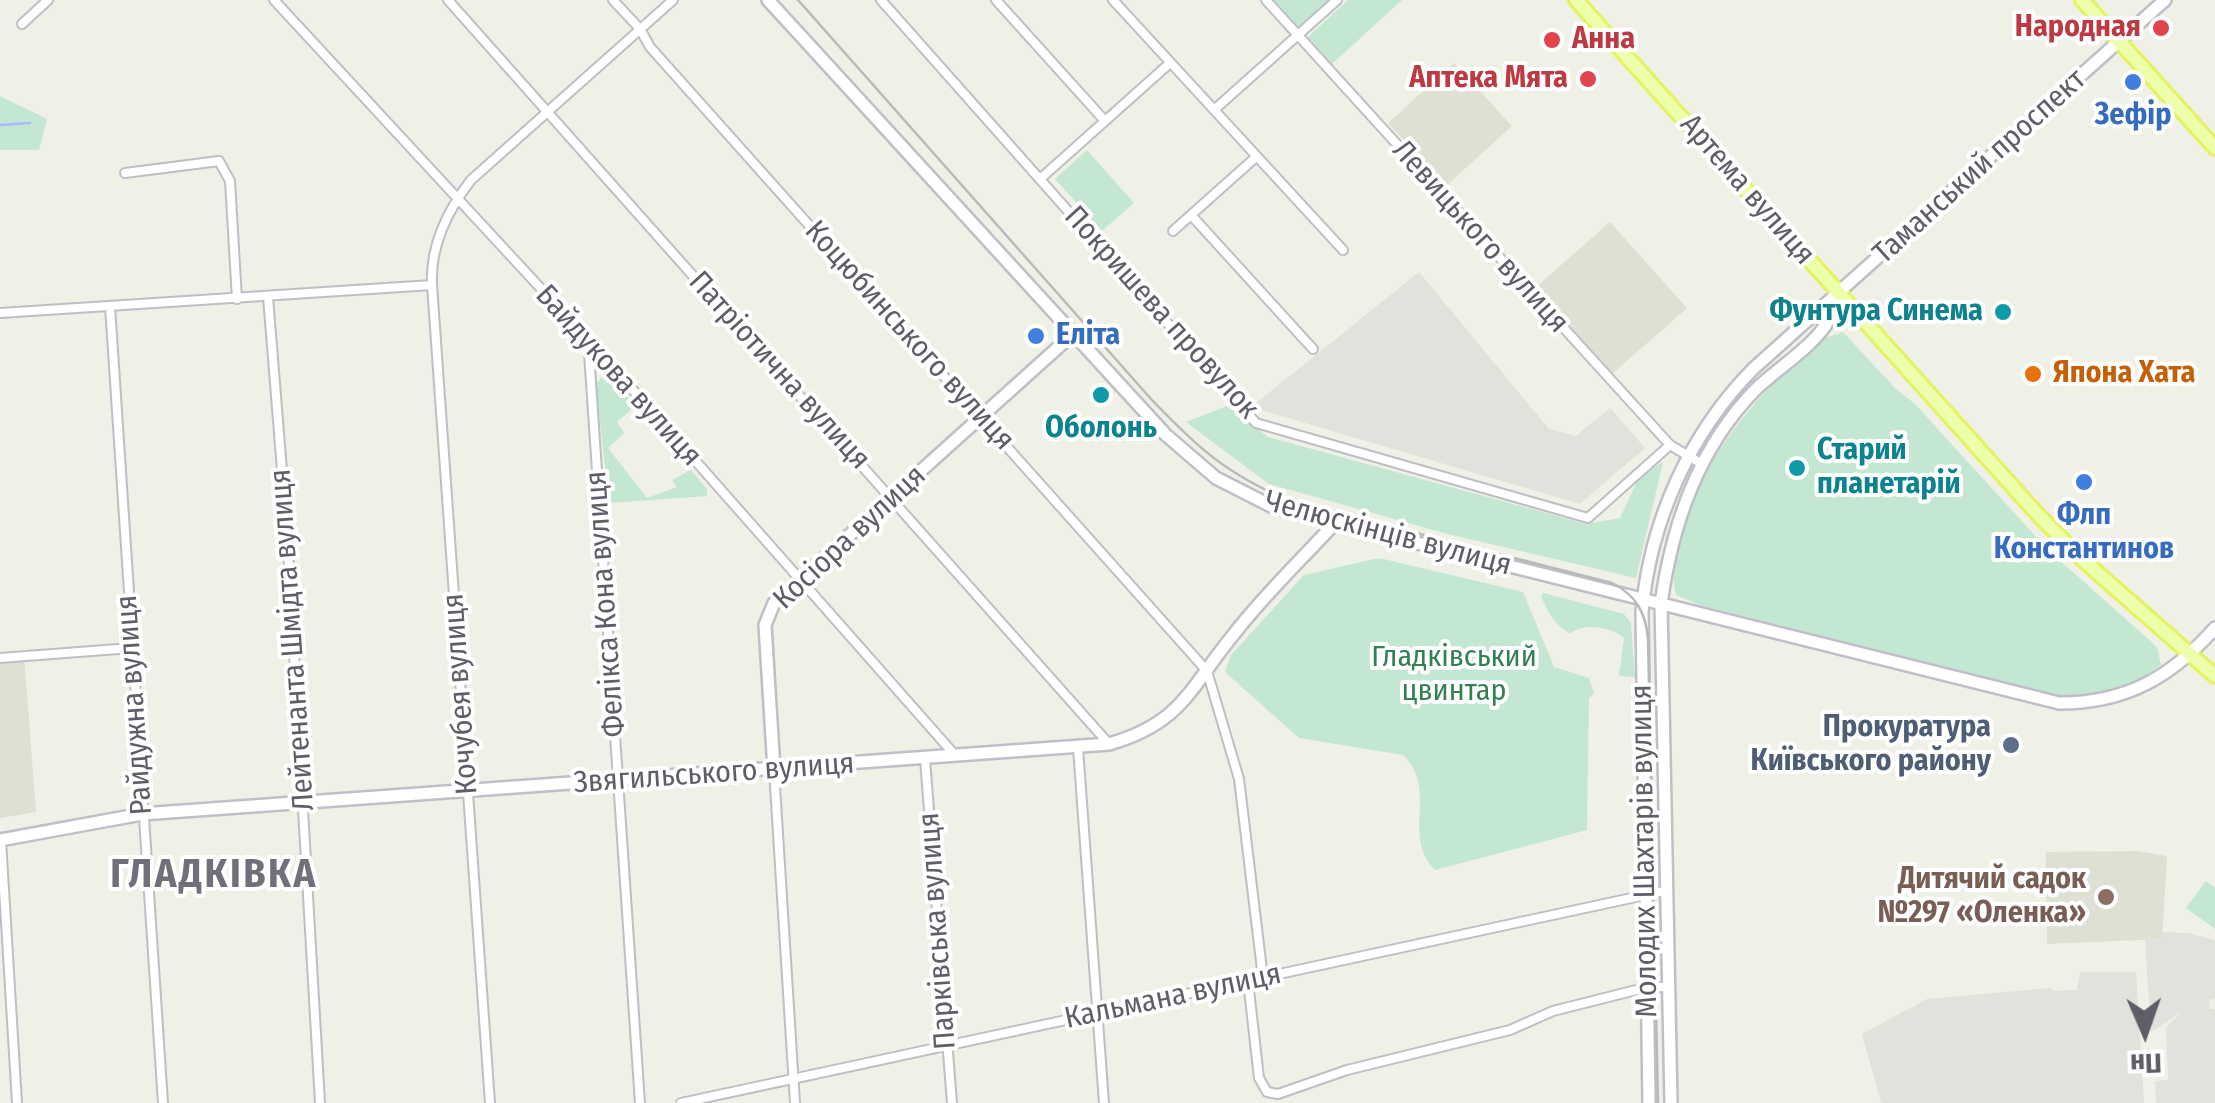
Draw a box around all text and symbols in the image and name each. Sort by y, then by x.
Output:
place label: Народная [2015,10,2141,46]
marker: Народная [2150,17,2172,39]
place label: Анна [1572,22,1635,58]
marker: Анна [1541,29,1563,51]
place label: Аптека Мята [1409,61,1568,97]
street label: Таманський проспект [1866,62,2094,272]
marker: Аптека Мята [1577,68,1599,90]
marker: Зефір [2122,71,2144,93]
place label: Зефір [2095,98,2171,134]
street label: Артема вулиця [1672,108,1822,272]
street label: Левицького вулиця [1384,133,1576,341]
street label: Покришева провулок [1056,199,1266,427]
street label: Коцюбинського вулиця [797,214,1021,458]
street label: Патріотична вулиця [681,265,877,477]
street label: Байдукова вулиця [527,278,709,474]
place label: Фунтура Синема [1769,294,1983,330]
marker: Фунтура Синема [1992,301,2014,323]
place label: Еліта [1056,318,1120,354]
marker: Еліта [1025,325,1047,347]
place label: Япона Хата [2053,356,2195,392]
marker: Япона Хата [2022,363,2044,385]
marker: Оболонь [1090,384,1112,406]
place label: Оболонь [1045,411,1157,447]
place label: Старий планетарій [1817,433,1961,504]
marker: Старий планетарій [1786,457,1808,479]
street label: Косіора вулиця [766,458,934,618]
street label: Лейтенанта Шмідта вулиця [263,468,323,812]
street label: Фелікса Кона вулиця [579,470,633,738]
marker: Флп Константинов [2073,471,2095,493]
street label: Челюскінців вулиця [1261,484,1515,584]
place label: Флп Константинов [1994,498,2174,568]
street label: Кочубея вулиця [436,592,486,796]
street label: Райдужна вулиця [109,594,161,816]
park label: Гладківський цвинтар [1371,640,1537,710]
street label: Молодих Шахтарів вулиця [1624,684,1666,1018]
place label: Прокуратура Київського району [1751,710,1991,780]
marker: Прокуратура Київського району [2000,734,2022,756]
street label: Звягильського вулиця [572,746,856,802]
street label: Парківська вулиця [912,811,964,1051]
district label: ГЛАДКІВКА [110,852,318,900]
place label: Дитячий садок №297 «Оленка» [1877,862,2086,932]
marker: Дитячий садок №297 «Оленка» [2095,886,2117,908]
street label: Кальмана вулиця [1061,956,1285,1038]
north arrow [2095,983,2195,1083]
text: Пн [2130,1046,2162,1081]

